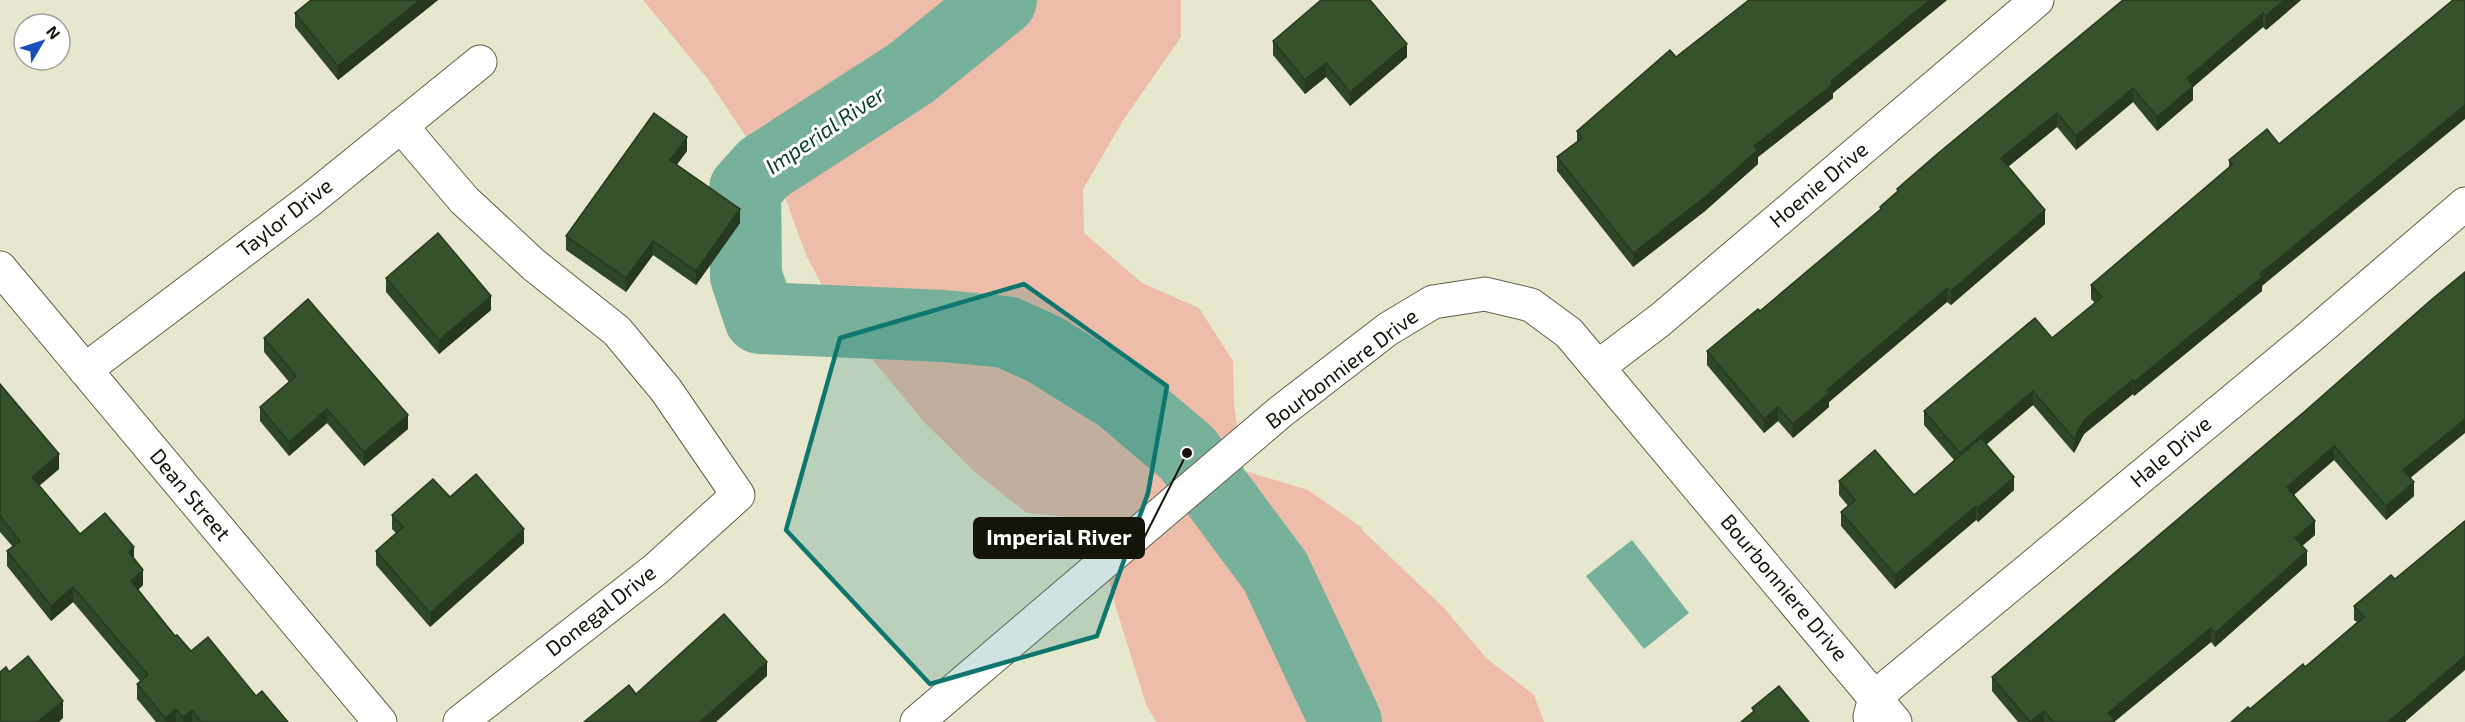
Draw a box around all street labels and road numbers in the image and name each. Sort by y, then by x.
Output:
street label: Hoenie Drive [1764,136,1872,232]
street label: Taylor Drive [232,172,337,262]
street label: Bourbonniere Drive [1260,302,1422,433]
street label: Hale Drive [2125,410,2215,492]
street label: Dean Street [146,443,237,545]
street label: Bourbonniere Drive [1716,508,1854,666]
street label: Donegal Drive [540,559,660,661]

